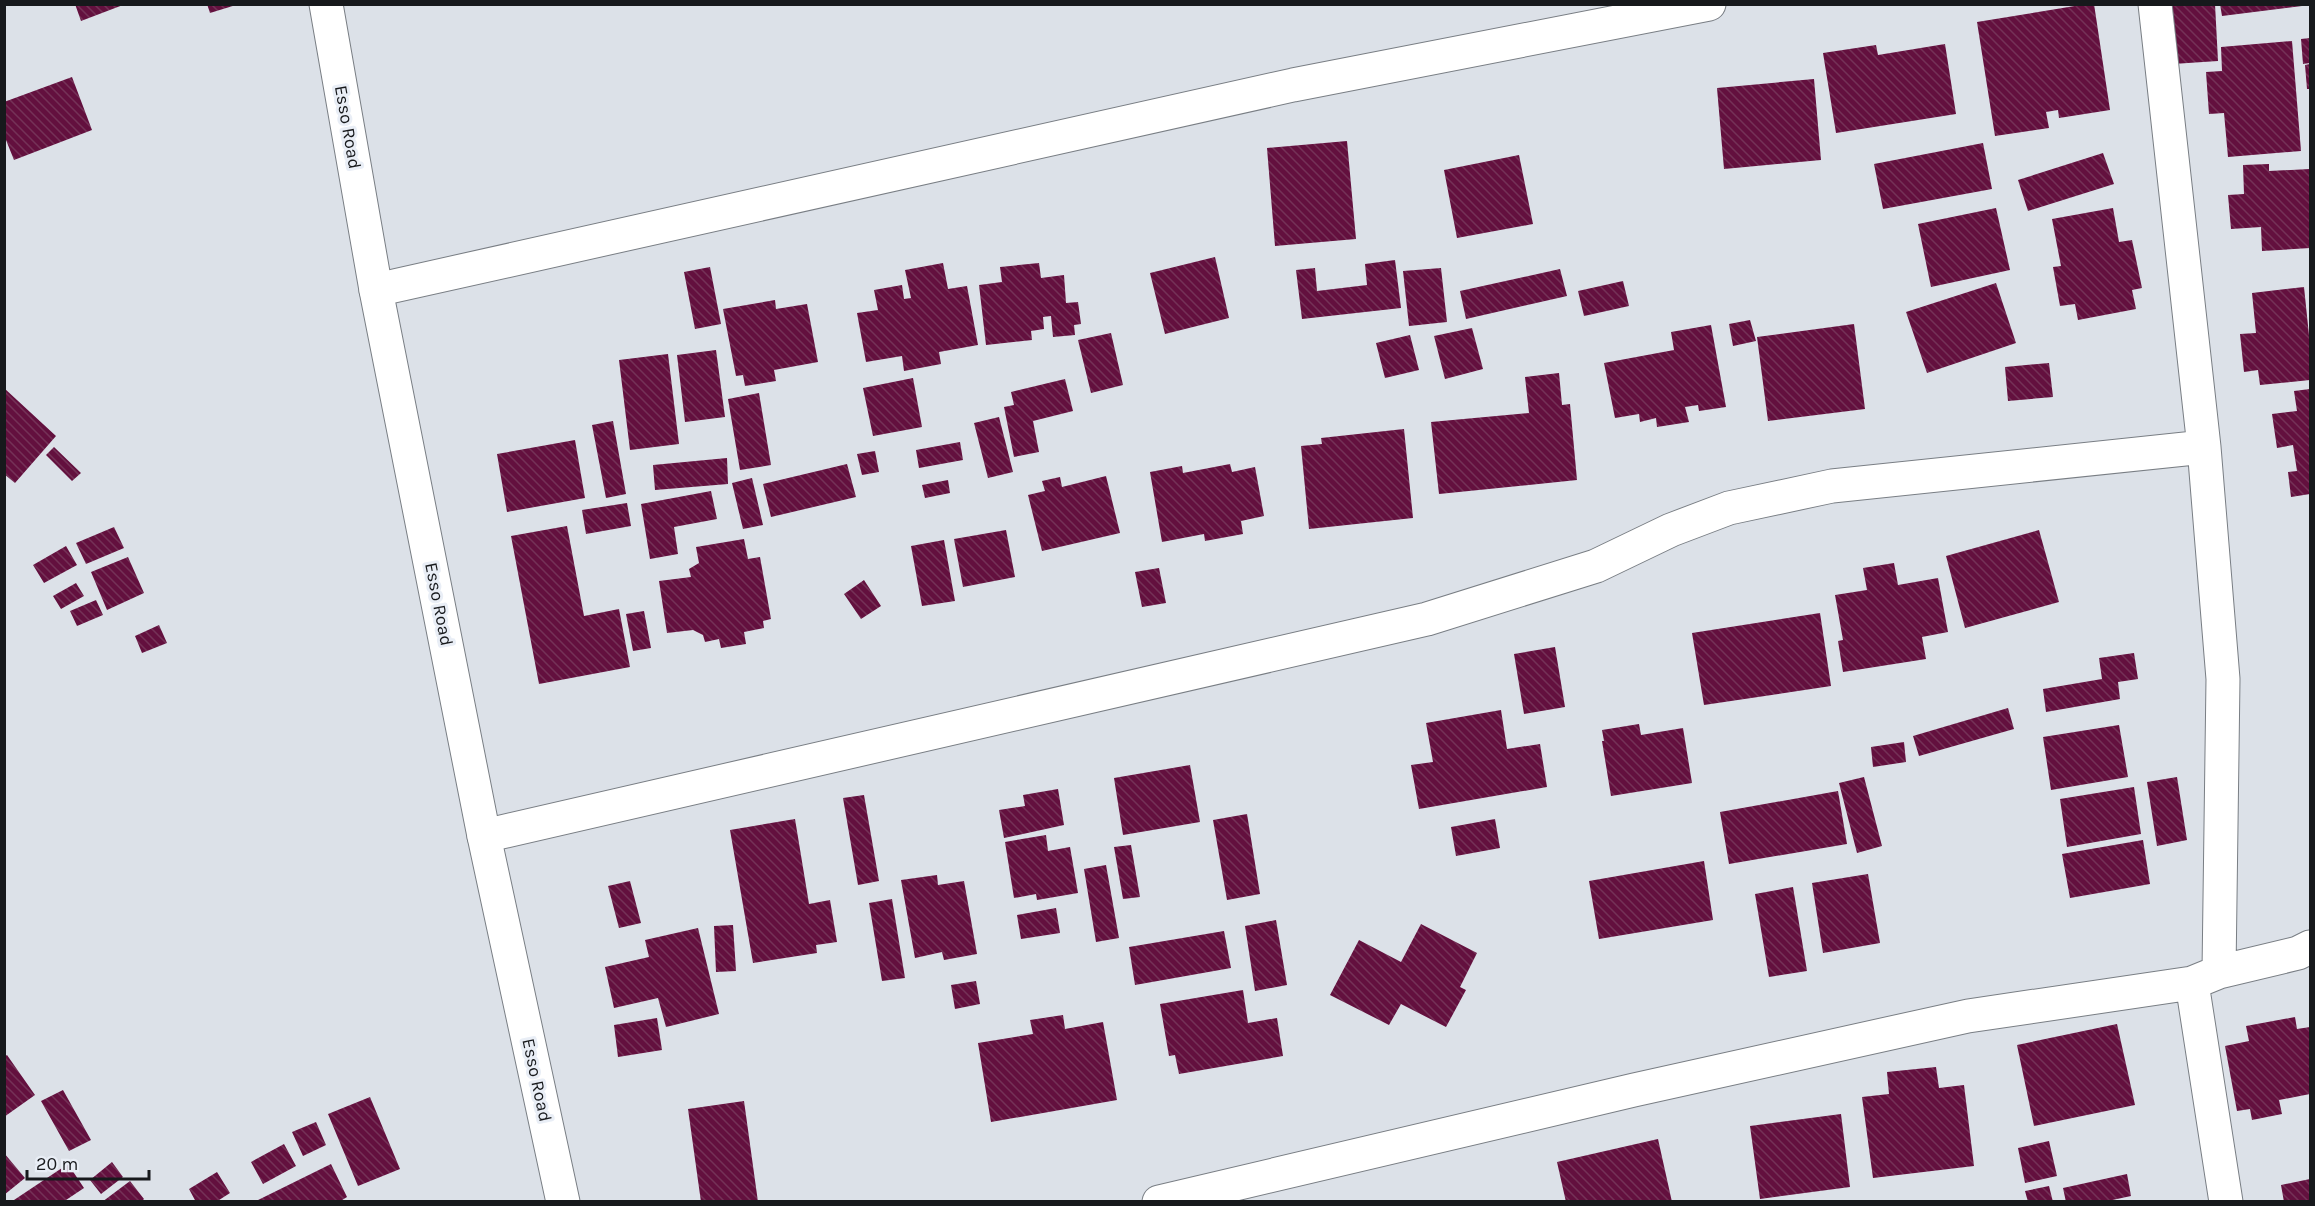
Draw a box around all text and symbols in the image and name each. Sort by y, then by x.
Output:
street label: Esso Road [330,83,366,171]
street label: Esso Road [420,560,458,648]
street label: Esso Road [517,1036,557,1124]
scale bar [27,1143,148,1181]
text: 20 m [36,1153,78,1175]

